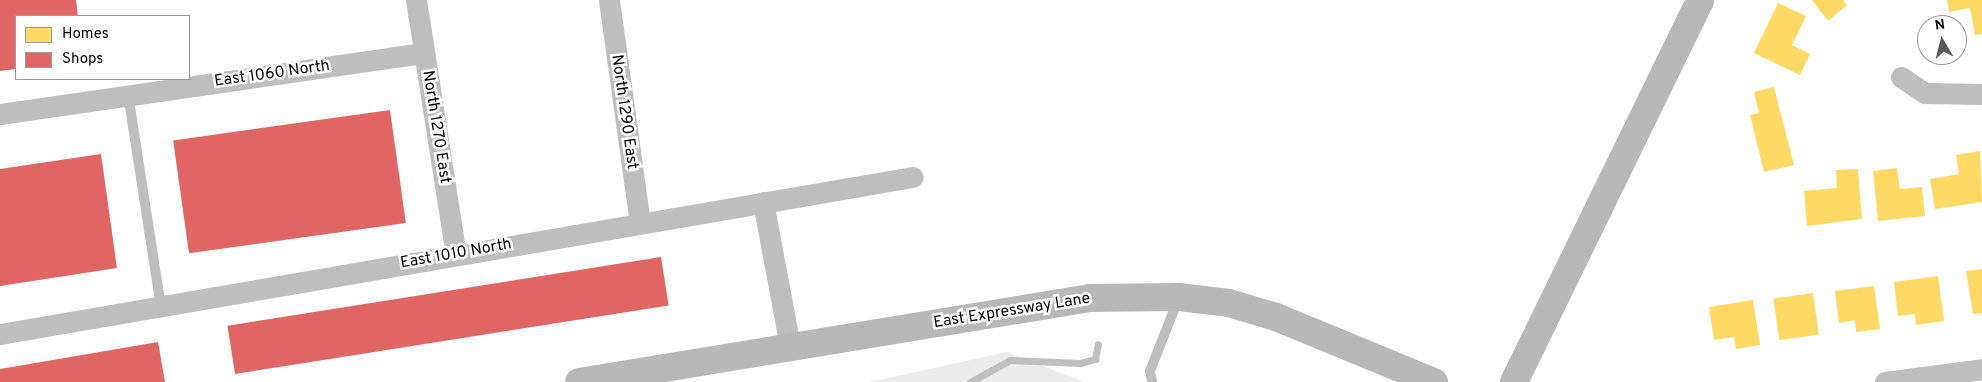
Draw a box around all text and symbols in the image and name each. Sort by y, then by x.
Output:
legend [15,15,190,80]
north arrow [1917,15,1967,65]
text: N [1934,17,1946,35]
text: Homes [62,25,109,44]
text: Shops [62,50,103,69]
street label: North 1290 East [606,53,642,171]
street label: East 1060 North [213,56,331,92]
street label: North 1270 East [418,69,454,185]
street label: East 1010 North [399,235,513,273]
street label: East Expressway Lane [932,289,1092,333]

